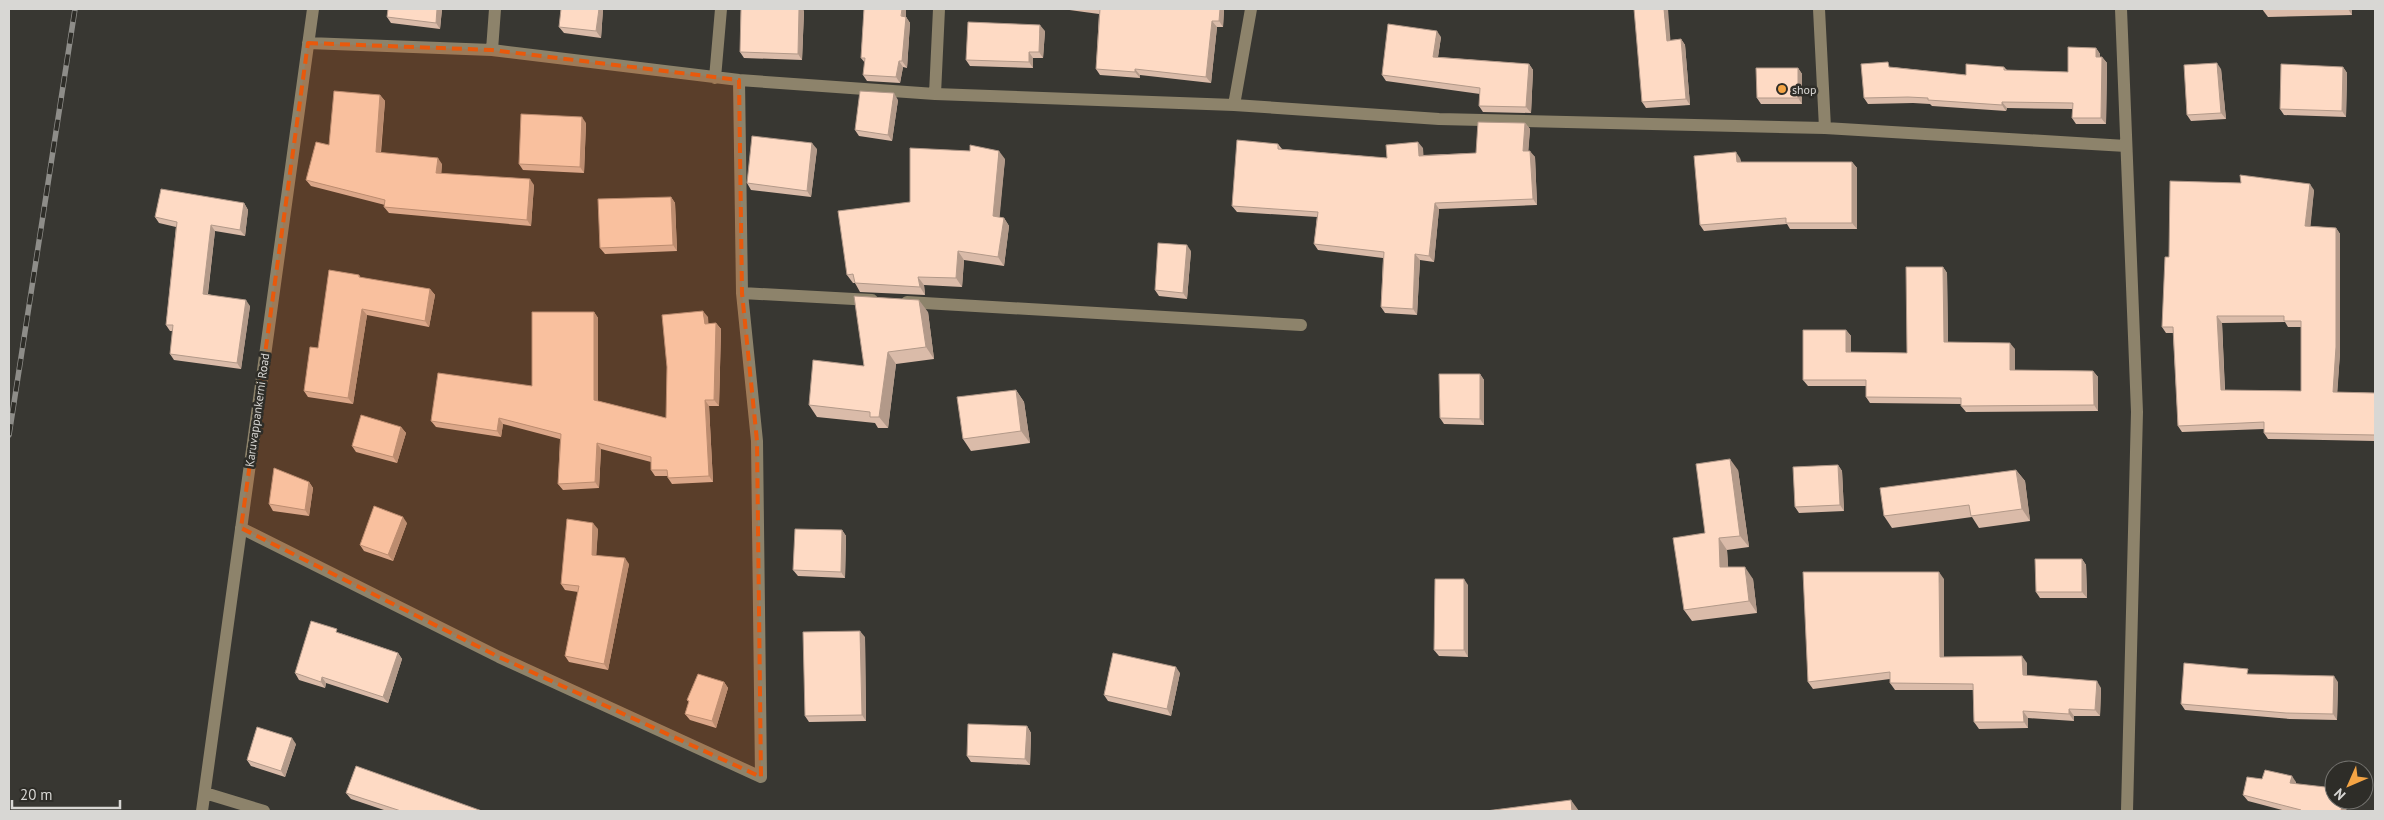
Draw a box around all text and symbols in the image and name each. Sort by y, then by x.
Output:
place label: shop [1792,82,1817,97]
marker: shop [1776,83,1788,95]
street label: Karuvappankerni Road [242,352,272,468]
north arrow [2324,760,2374,810]
scale bar [12,778,120,810]
text: 20 m [20,785,53,804]
text: N [2330,785,2349,804]

